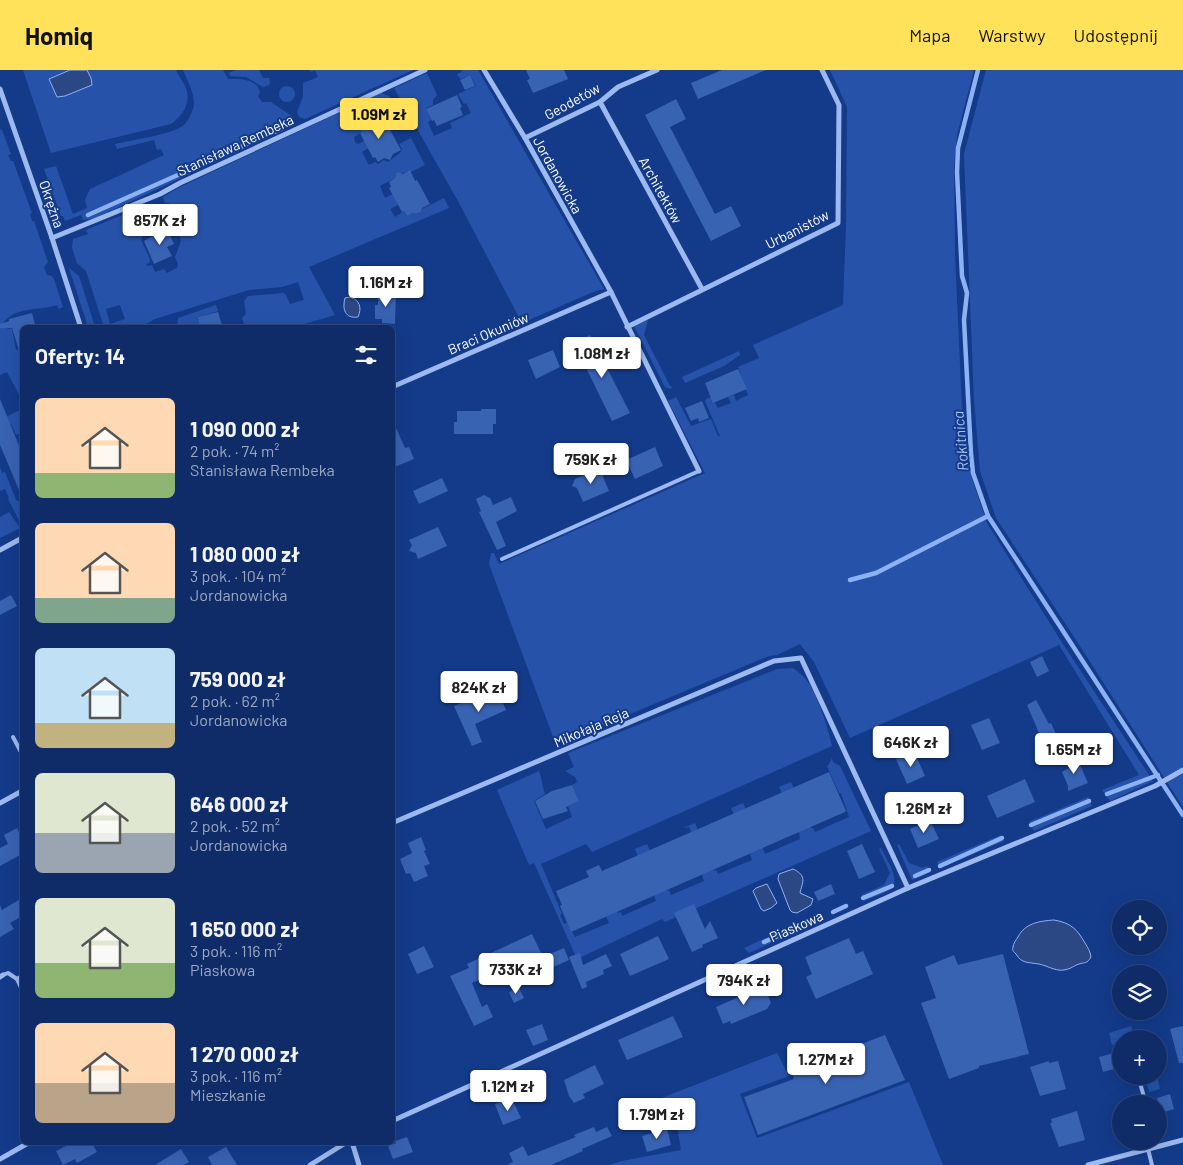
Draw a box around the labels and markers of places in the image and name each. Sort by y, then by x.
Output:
pin: 1.09M zł [327,98,431,140]
pin: 857K zł [114,204,206,246]
pin: 1.16M zł [334,266,438,308]
pin: 1.08M zł [550,336,654,379]
pin: 759K zł [545,442,637,485]
pin: 824K zł [433,670,525,713]
pin: 646K zł [865,726,957,768]
pin: 1.65M zł [1022,732,1126,775]
pin: 1.26M zł [872,792,976,834]
pin: 733K zł [470,952,562,995]
pin: 794K zł [698,964,790,1006]
pin: 1.27M zł [774,1042,878,1085]
pin: 1.12M zł [456,1070,560,1112]
pin: 1.79M zł [605,1098,709,1140]

